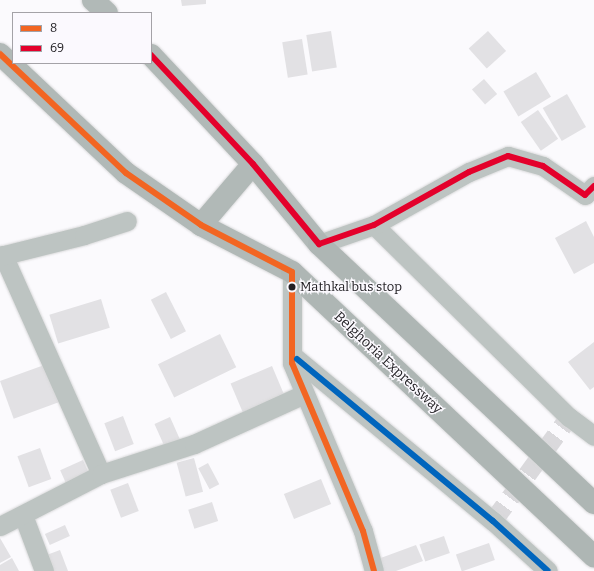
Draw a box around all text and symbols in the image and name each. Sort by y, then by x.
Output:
legend [12,12,152,64]
text: 8 [50,21,57,35]
text: 69 [50,41,64,55]
place label: Mathkal bus stop [300,279,402,295]
marker: Mathkal bus stop [287,282,297,292]
street label: Belghoria Expressway [330,308,446,418]

